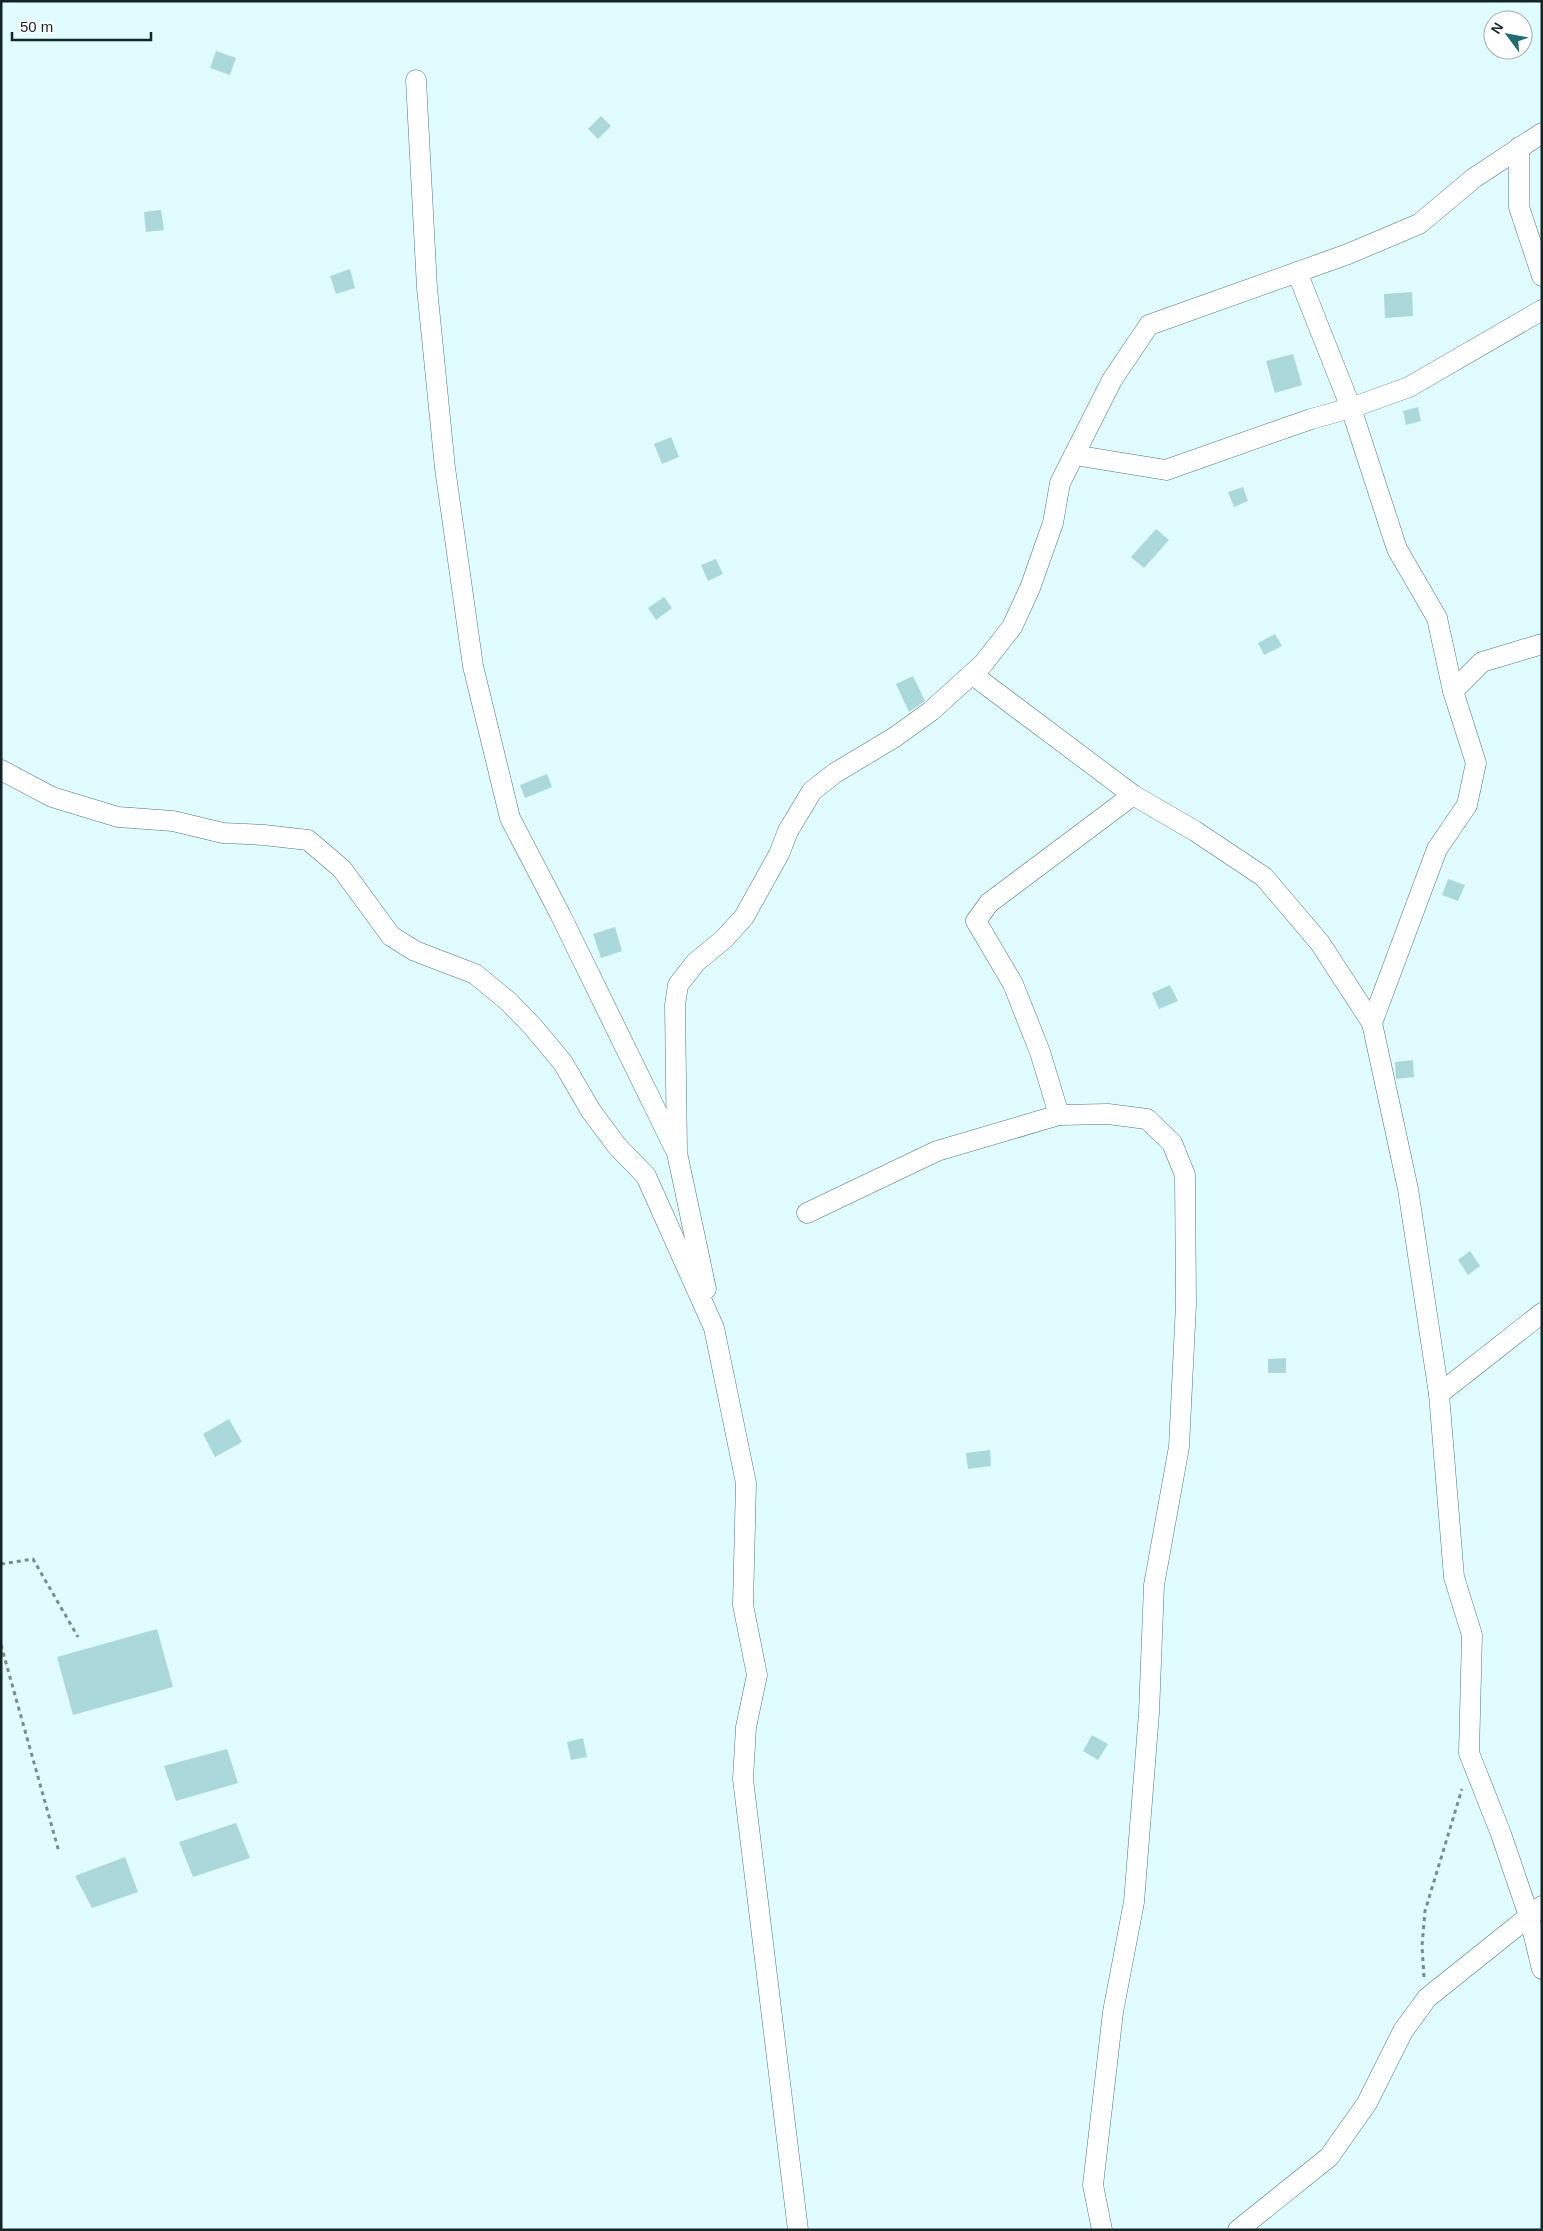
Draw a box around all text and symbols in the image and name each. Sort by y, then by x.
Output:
scale bar [12,10,151,42]
north arrow [1483,10,1533,60]
text: 50 m [20,18,53,35]
text: N [1488,20,1506,37]

